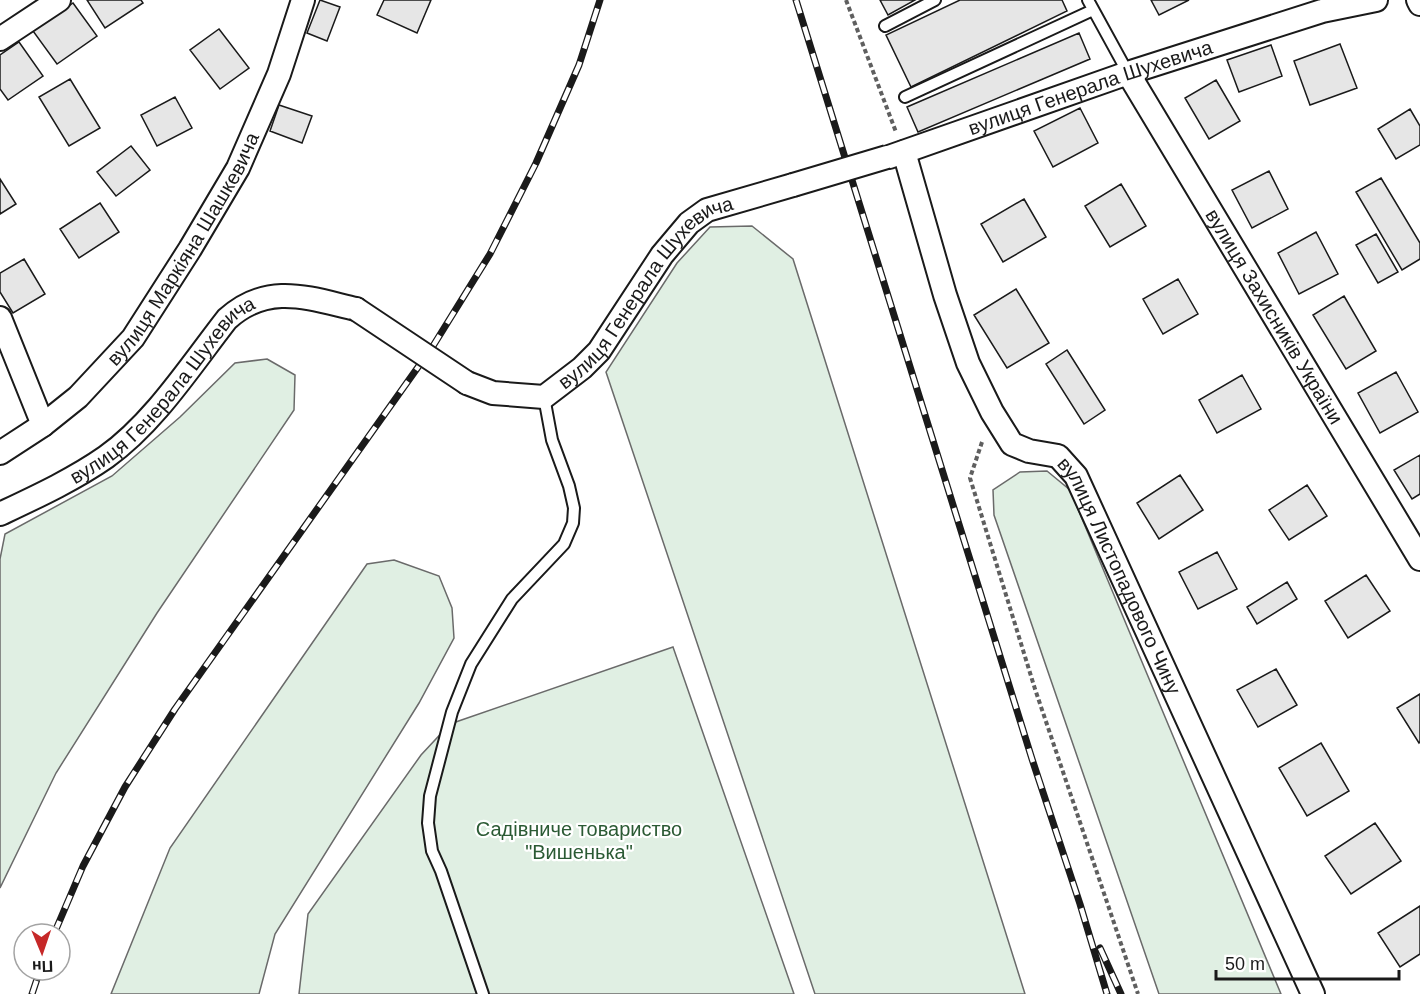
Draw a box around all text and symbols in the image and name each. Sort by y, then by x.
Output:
street label: вулиця Генерала Шухевича [965,35,1216,139]
street label: вулиця Маркіяна Шашкевича [102,128,263,370]
street label: вулиця Генерала Шухевича [554,192,736,393]
street label: вулиця Захисників України [1201,205,1347,428]
street label: вулиця Генерала Шухевича [66,292,259,488]
street label: вулиця Листопадового Чину [1053,453,1185,698]
park label: Садівниче товариство "Вишенька" [476,818,682,863]
north arrow [12,922,72,982]
scale bar [1216,943,1399,981]
text: 50 m [1225,954,1265,974]
text: Пн [32,958,53,975]

